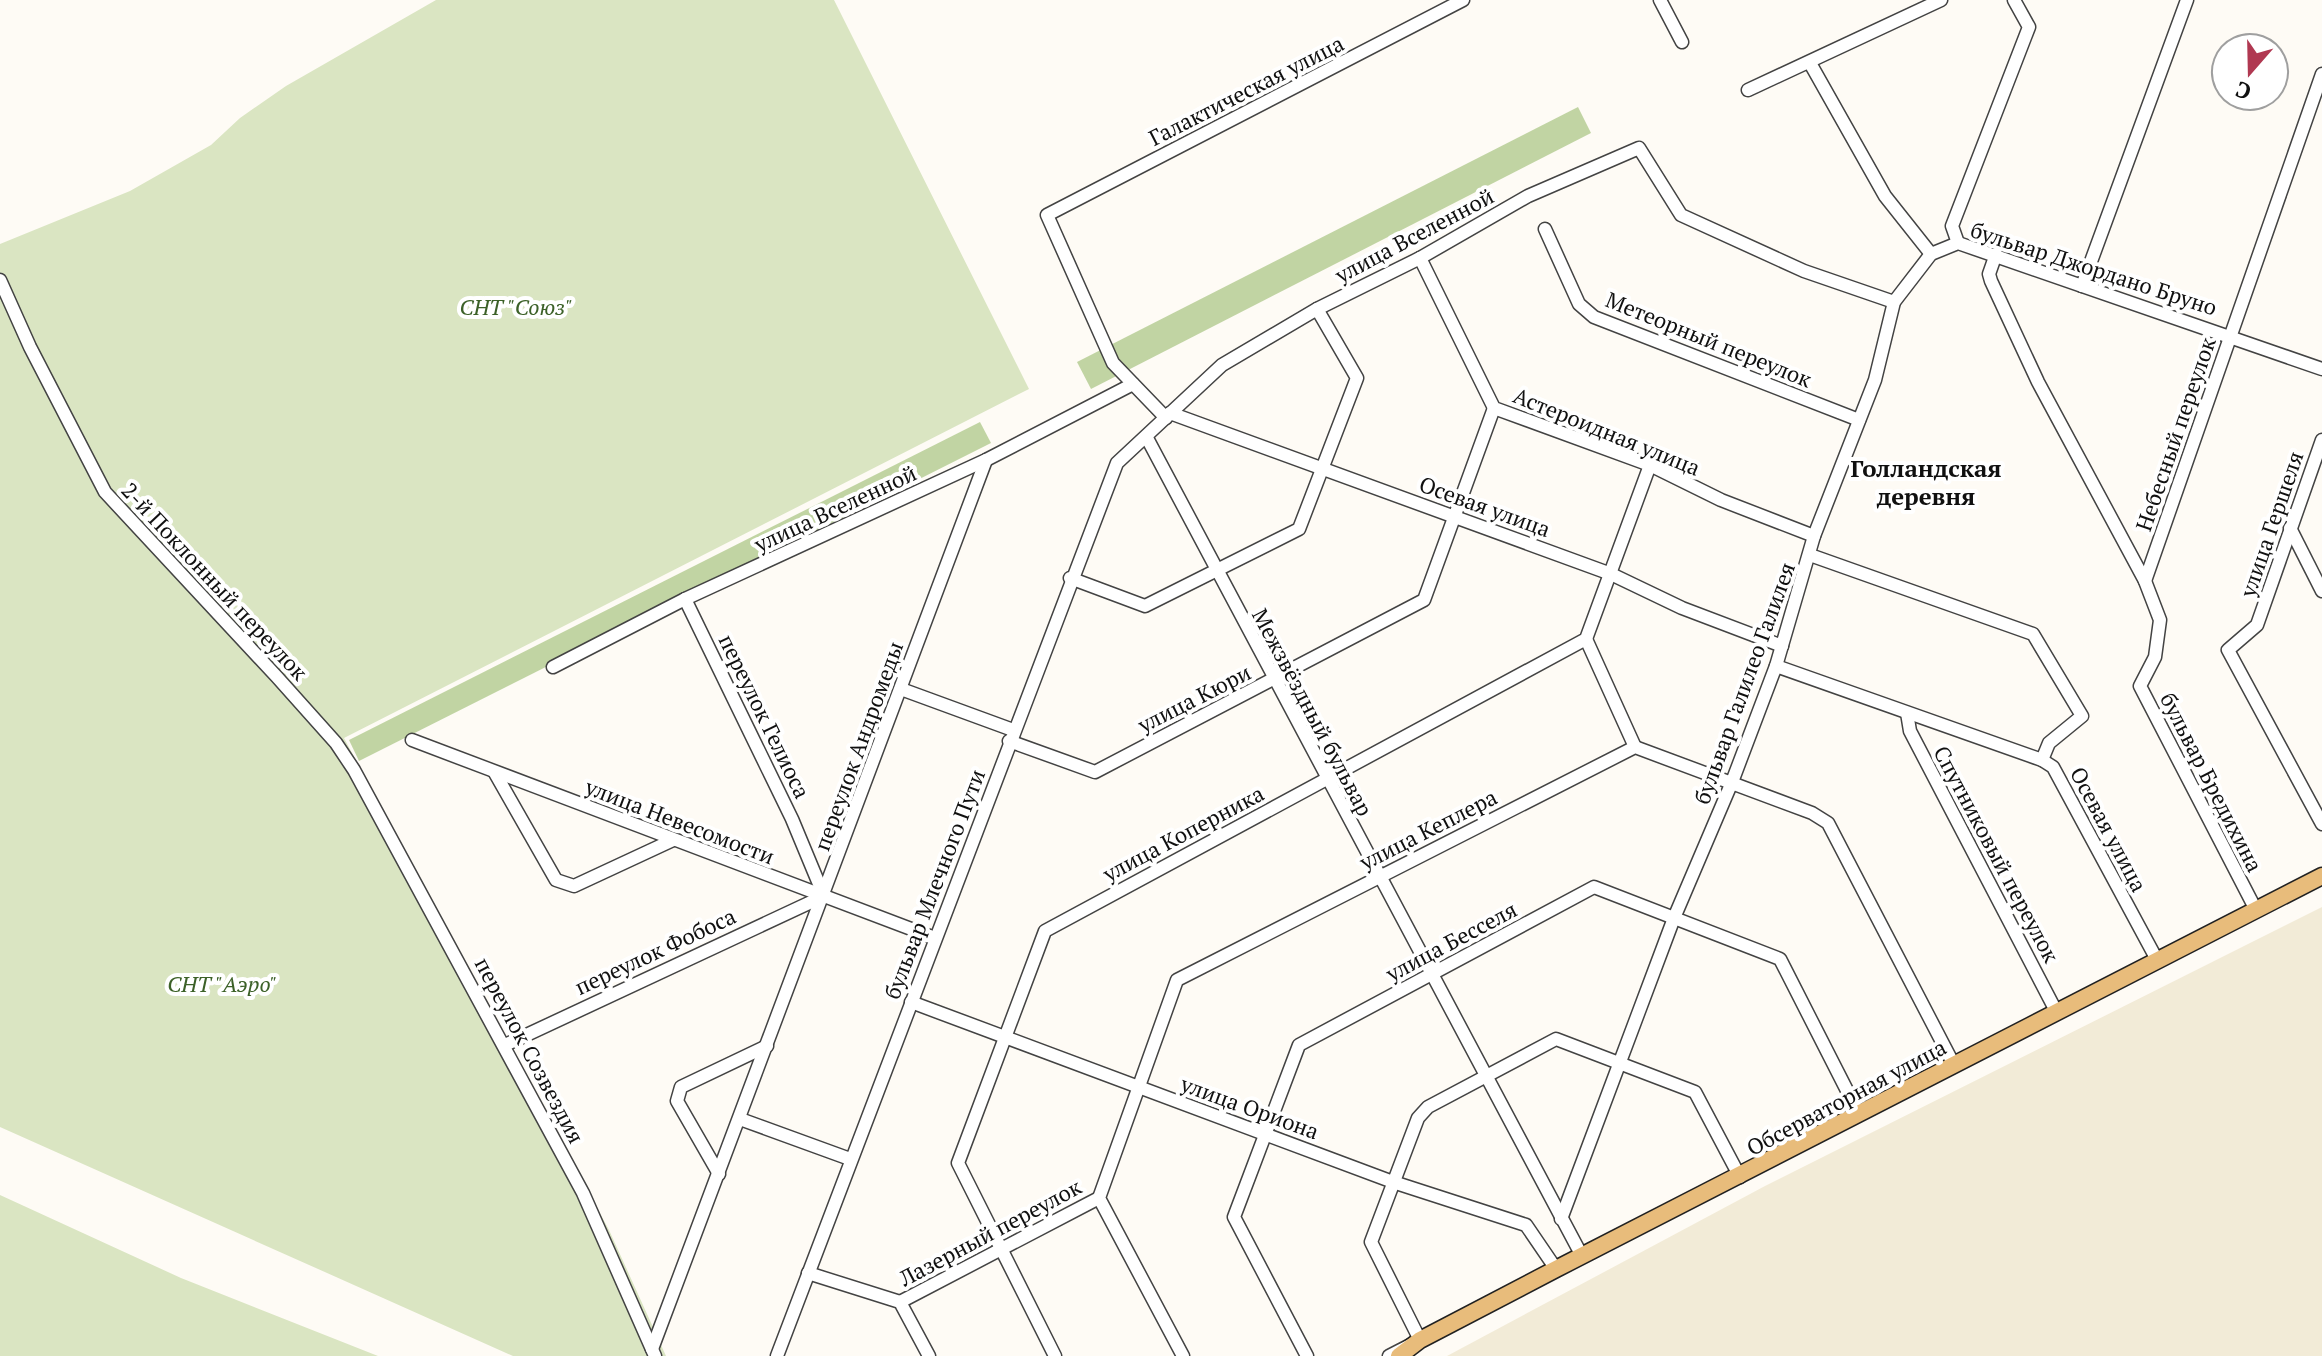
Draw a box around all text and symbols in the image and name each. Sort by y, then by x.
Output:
street label: Галактическая улица [1144,28,1348,152]
north arrow [2210,32,2290,112]
text: С [2231,75,2255,107]
street label: улица Вселенной [1329,181,1498,289]
street label: бульвар Джордано Бруно [1967,214,2221,322]
street label: Метеорный переулок [1602,284,1816,394]
park label: СНТ "Союз" [460,292,572,321]
street label: Небесный переулок [2128,333,2222,535]
street label: Астероидная улица [1509,380,1705,482]
street label: улица Гершеля [2232,447,2309,602]
district label: Голландская деревня [1851,452,2001,512]
street label: улица Вселенной [748,458,921,559]
street label: Осевая улица [1415,469,1555,543]
street label: 2-й Поклонный переулок [116,476,314,686]
street label: бульвар Галилео Галилея [1687,558,1801,808]
street label: Межзвёздный бульвар [1246,603,1380,821]
street label: переулок Гелиоса [713,629,817,803]
street label: переулок Андромеды [807,637,909,855]
street label: улица Кюри [1132,657,1256,739]
street label: бульвар Бредихина [2154,687,2270,877]
street label: Спутниковый переулок [1928,741,2067,968]
street label: Осевая улица [2064,761,2154,897]
street label: бульвар Млечного Пути [877,765,991,1003]
street label: улица Невесомости [580,771,779,870]
street label: улица Коперника [1097,778,1269,888]
street label: улица Кеплера [1353,782,1502,877]
street label: улица Бесселя [1380,894,1521,988]
street label: переулок Фобоса [570,901,740,1001]
street label: переулок Созвездия [469,952,591,1148]
park label: СНТ "Аэро" [167,969,277,998]
street label: Обсерваторная улица [1741,1032,1951,1162]
street label: улица Ориона [1176,1068,1323,1145]
street label: Лазерный переулок [893,1172,1086,1293]

